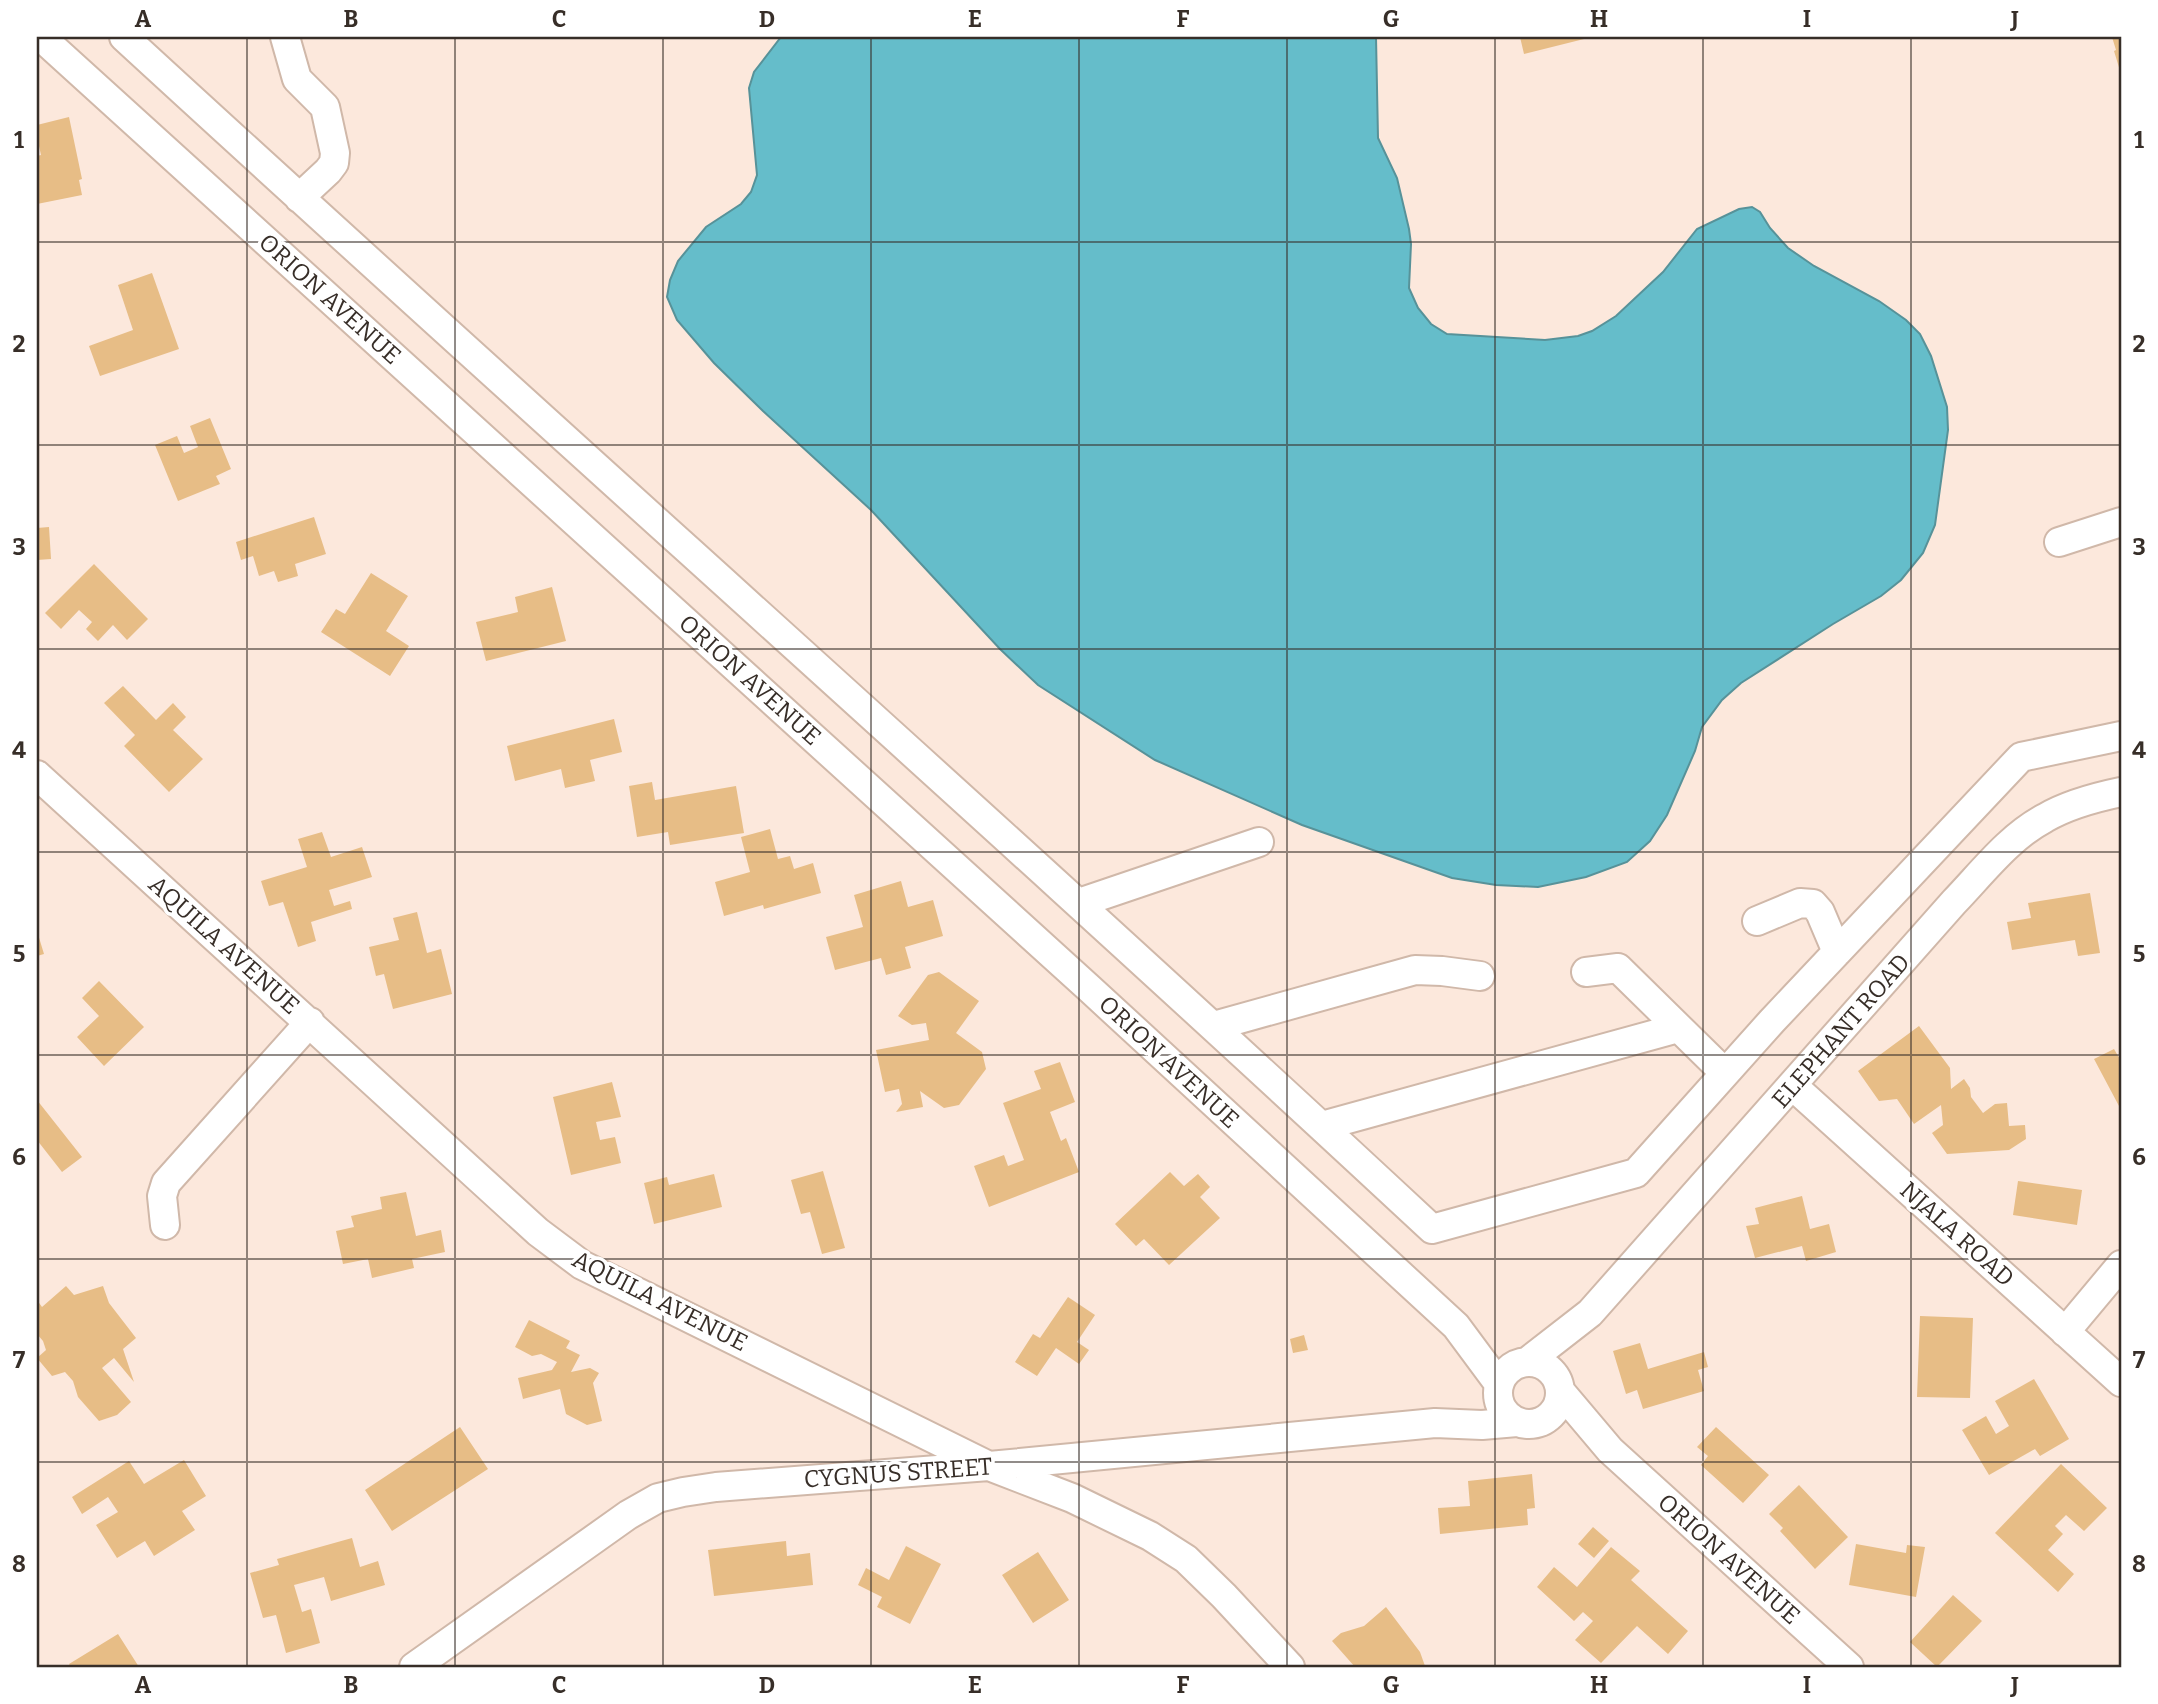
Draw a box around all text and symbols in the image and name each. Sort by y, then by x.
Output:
text: A [135,5,152,33]
text: B [344,5,358,33]
text: C [552,5,566,33]
text: D [759,5,775,33]
text: E [968,5,982,33]
text: F [1177,5,1190,33]
text: G [1383,5,1400,33]
text: H [1590,5,1608,33]
text: I [1803,5,1811,33]
text: J [2009,5,2019,33]
text: 1 [14,126,24,154]
text: 1 [2134,126,2144,154]
street label: ORION AVENUE [253,228,407,370]
text: 2 [13,330,26,358]
text: 2 [2133,330,2146,358]
text: 3 [12,533,26,561]
text: 3 [2132,533,2146,561]
street label: ORION AVENUE [673,609,827,751]
text: 4 [12,736,26,764]
text: 4 [2132,736,2146,764]
street label: AQUILA AVENUE [143,870,305,1020]
text: 5 [13,940,25,968]
text: 5 [2133,940,2145,968]
street label: ELEPHANT ROAD [1766,948,1916,1114]
street label: ORION AVENUE [1093,990,1245,1134]
text: 6 [12,1143,26,1171]
text: 6 [2132,1143,2146,1171]
street label: NJALA ROAD [1895,1176,2019,1292]
street label: AQUILA AVENUE [568,1245,752,1357]
text: 7 [13,1346,26,1374]
text: 7 [2133,1346,2146,1374]
street label: CYGNUS STREET [803,1452,993,1494]
street label: ORION AVENUE [1652,1488,1806,1630]
text: 8 [12,1550,26,1578]
text: 8 [2132,1550,2146,1578]
text: A [135,1671,152,1699]
text: B [344,1671,358,1699]
text: C [552,1671,566,1699]
text: D [759,1671,775,1699]
text: E [968,1671,982,1699]
text: F [1177,1671,1190,1699]
text: G [1383,1671,1400,1699]
text: H [1590,1671,1608,1699]
text: I [1803,1671,1811,1699]
text: J [2009,1671,2019,1699]

